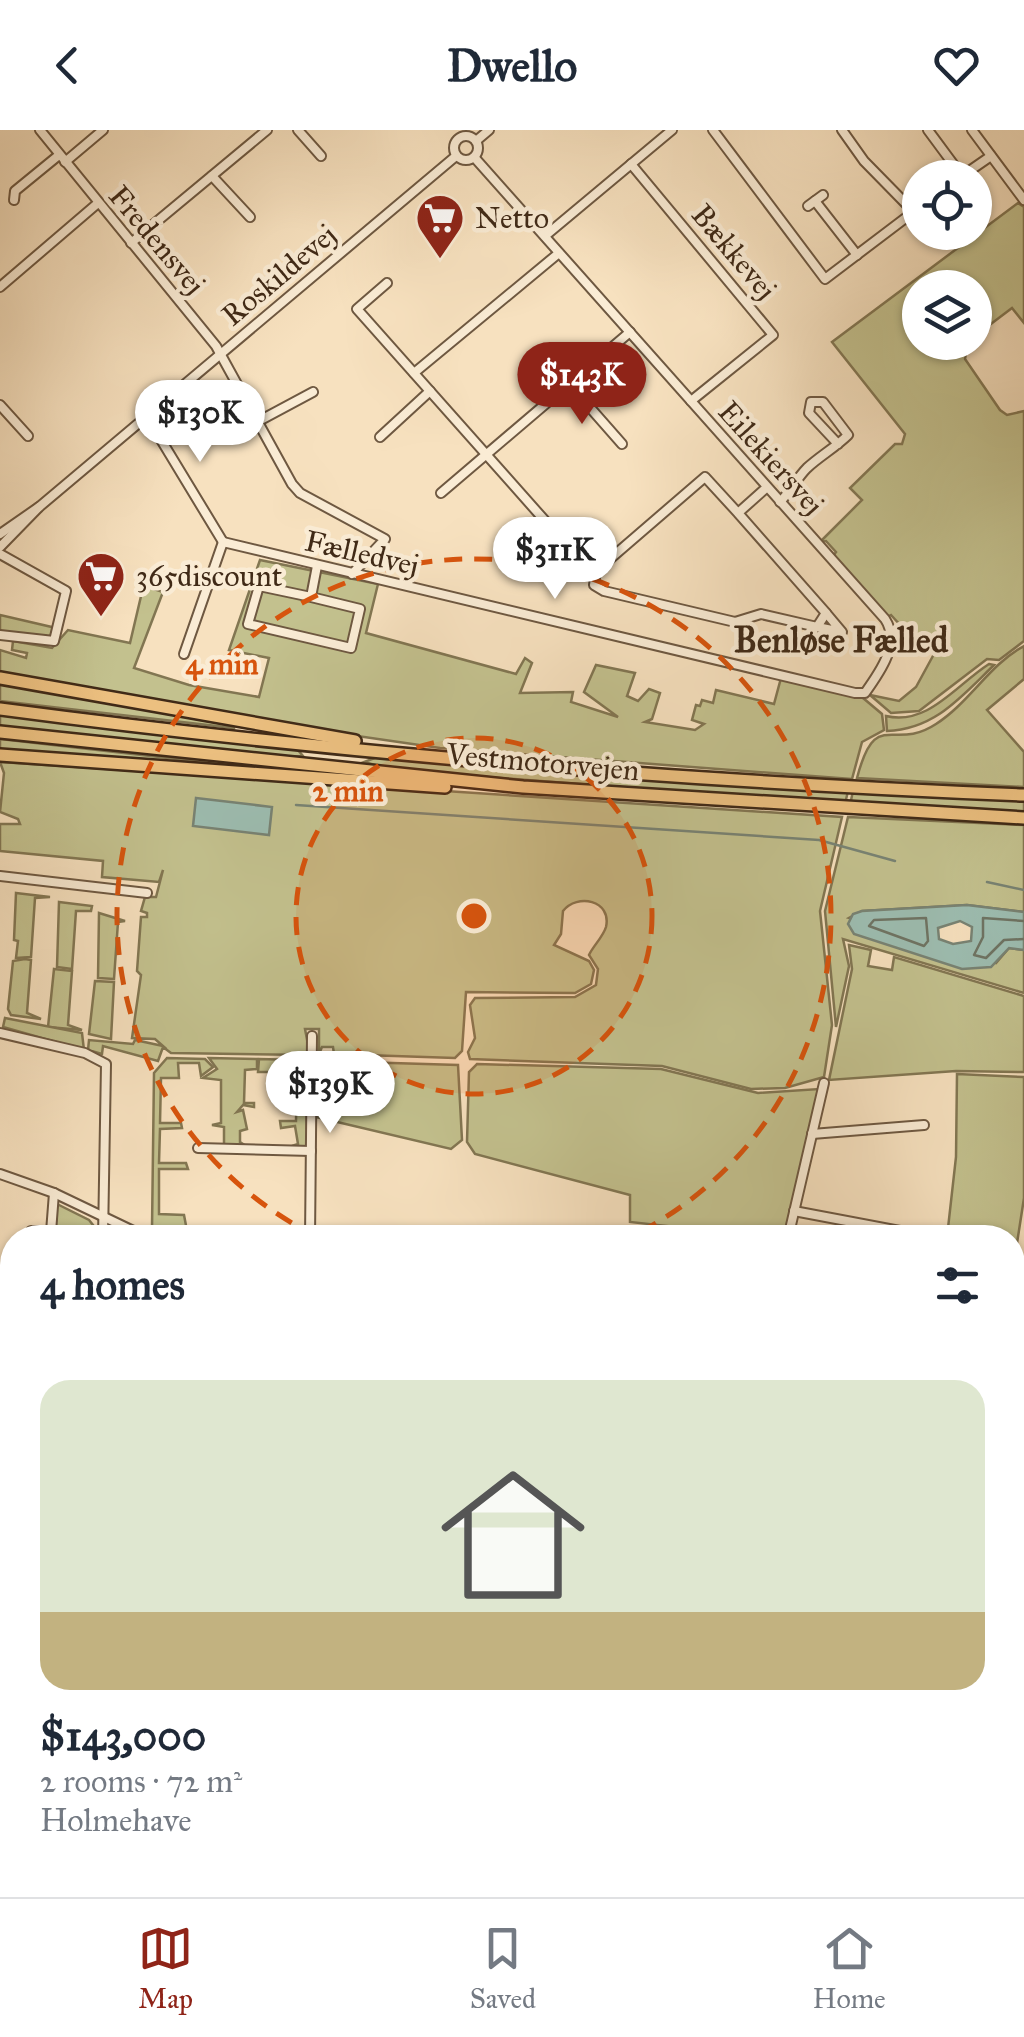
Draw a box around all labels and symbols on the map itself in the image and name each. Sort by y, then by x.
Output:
street label: Fredensvej [101,178,213,302]
supermarket icon: Netto [414,192,466,260]
street label: Bækkevej [684,197,784,307]
place label: Netto [475,200,549,236]
street label: Roskildevej [214,217,344,333]
pin: $143K [512,342,652,427]
pin: $130K [130,380,270,465]
street label: Eilekiersvej [711,394,831,522]
pin: $311K [485,517,625,602]
street label: Fælledvej [302,522,422,584]
supermarket icon: 365discount [75,550,127,618]
place label: 365discount [136,558,283,594]
district label: Benløse Fælled [734,619,949,662]
text: 4 min [186,646,259,682]
street label: Vestmotorvejen [444,736,641,788]
text: 2 min [313,773,384,809]
centre of rings [456,898,492,934]
pin: $139K [260,1051,400,1136]

